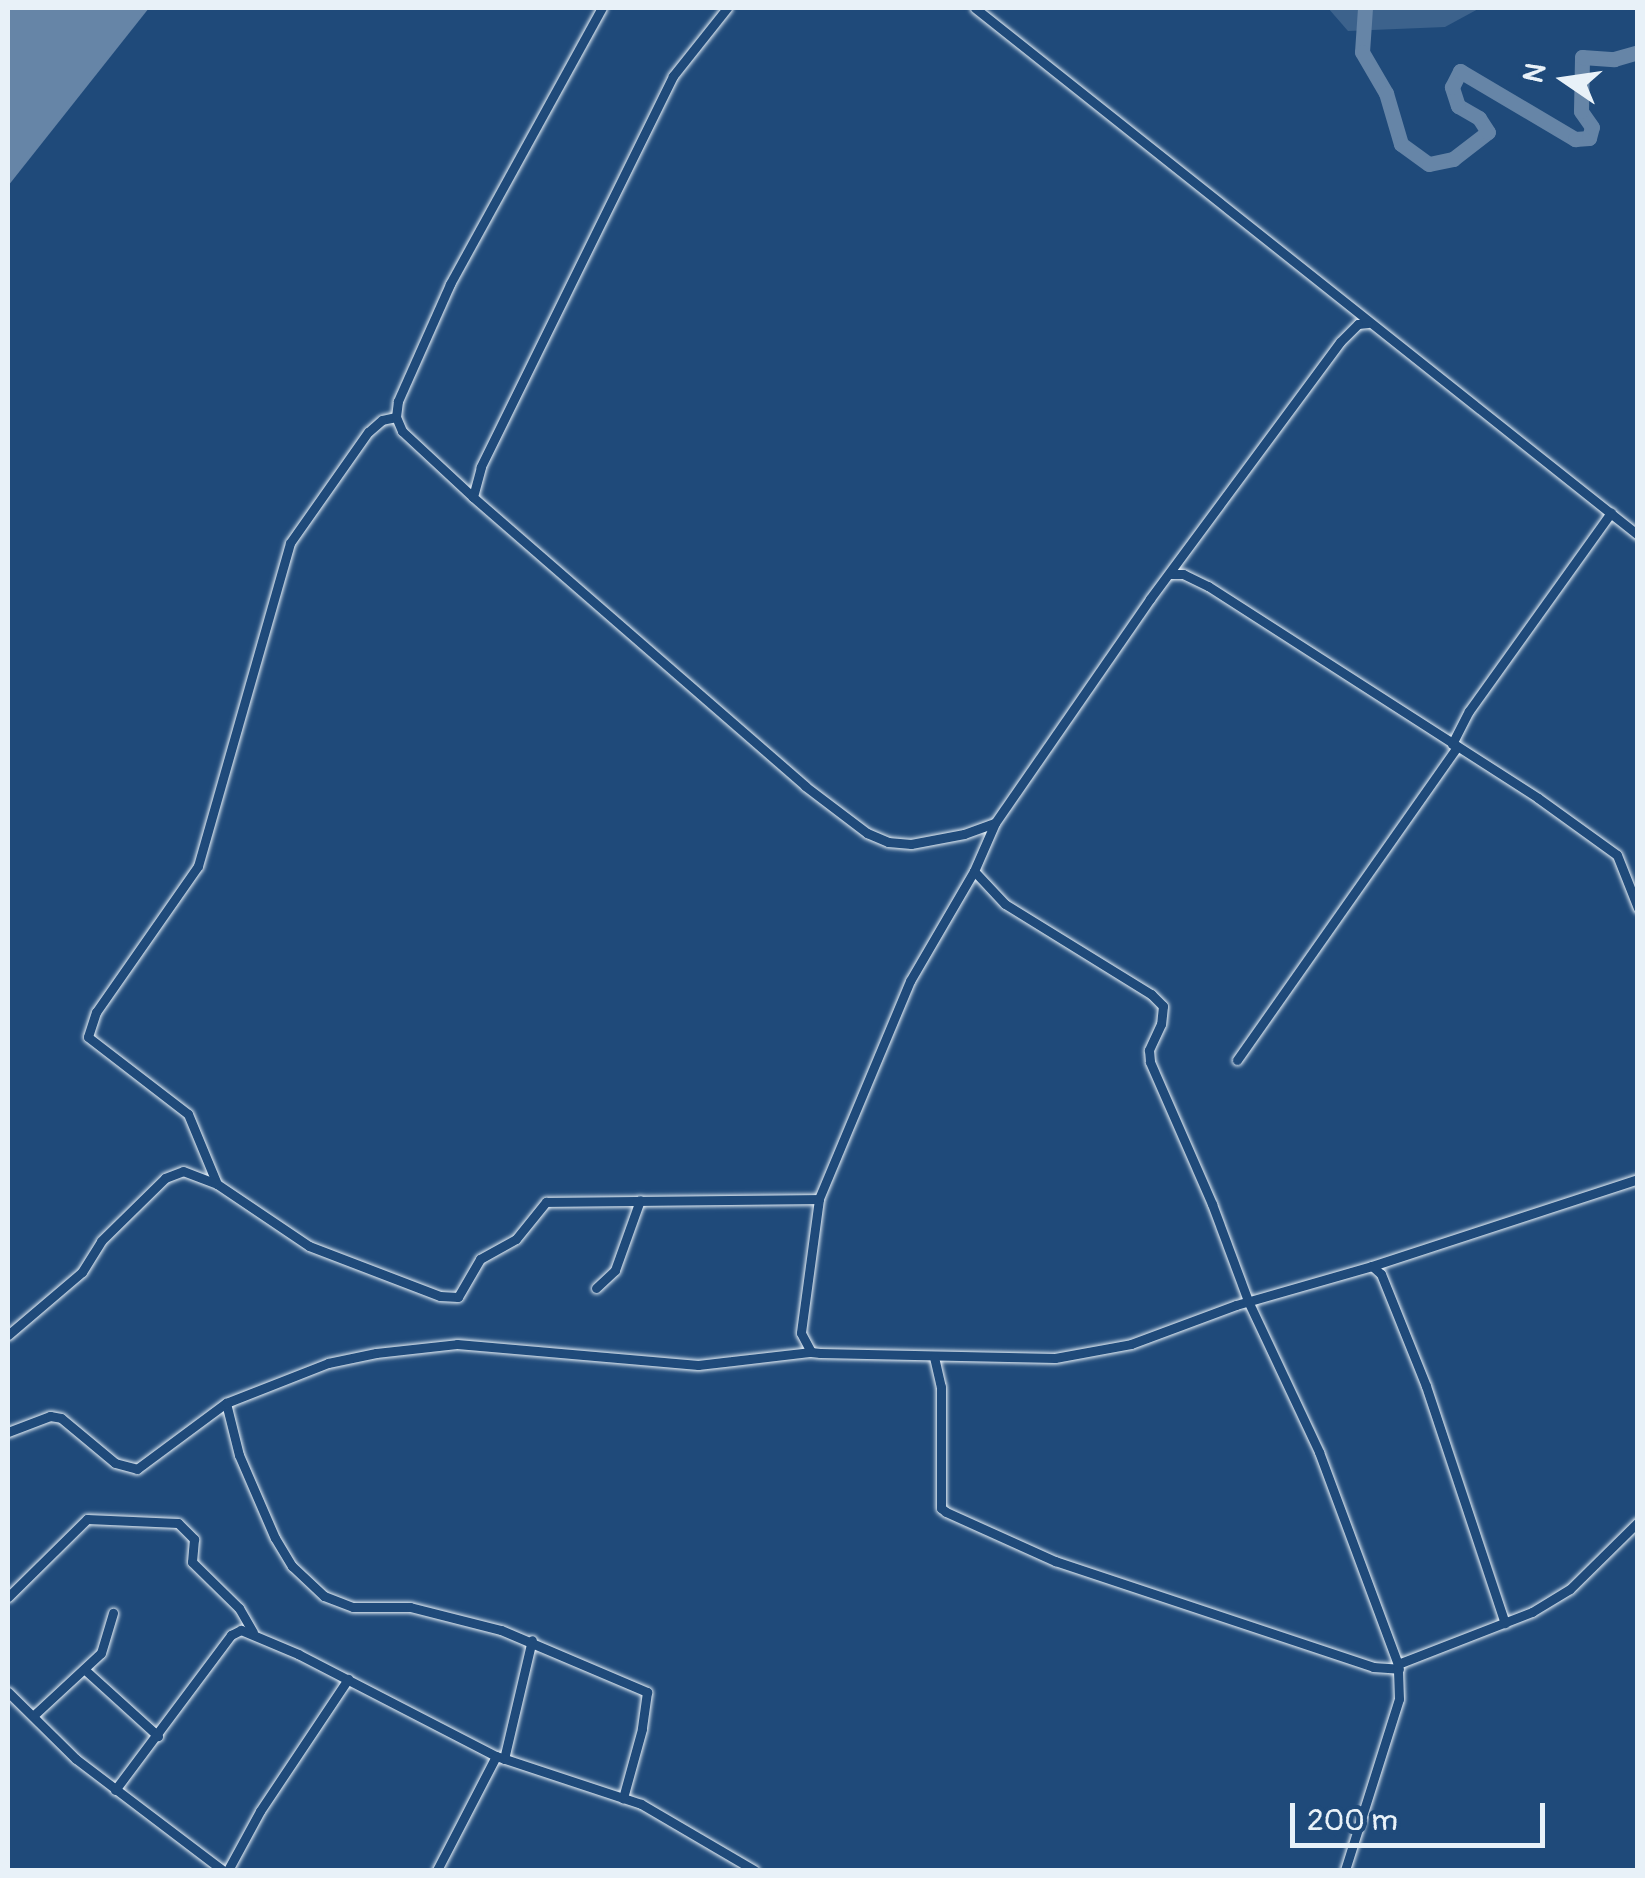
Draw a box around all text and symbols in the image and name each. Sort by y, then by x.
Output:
north arrow [1515,30,1615,130]
text: N [1516,60,1554,86]
scale bar [1295,1783,1550,1845]
text: 200 m [1307,1802,1398,1839]

